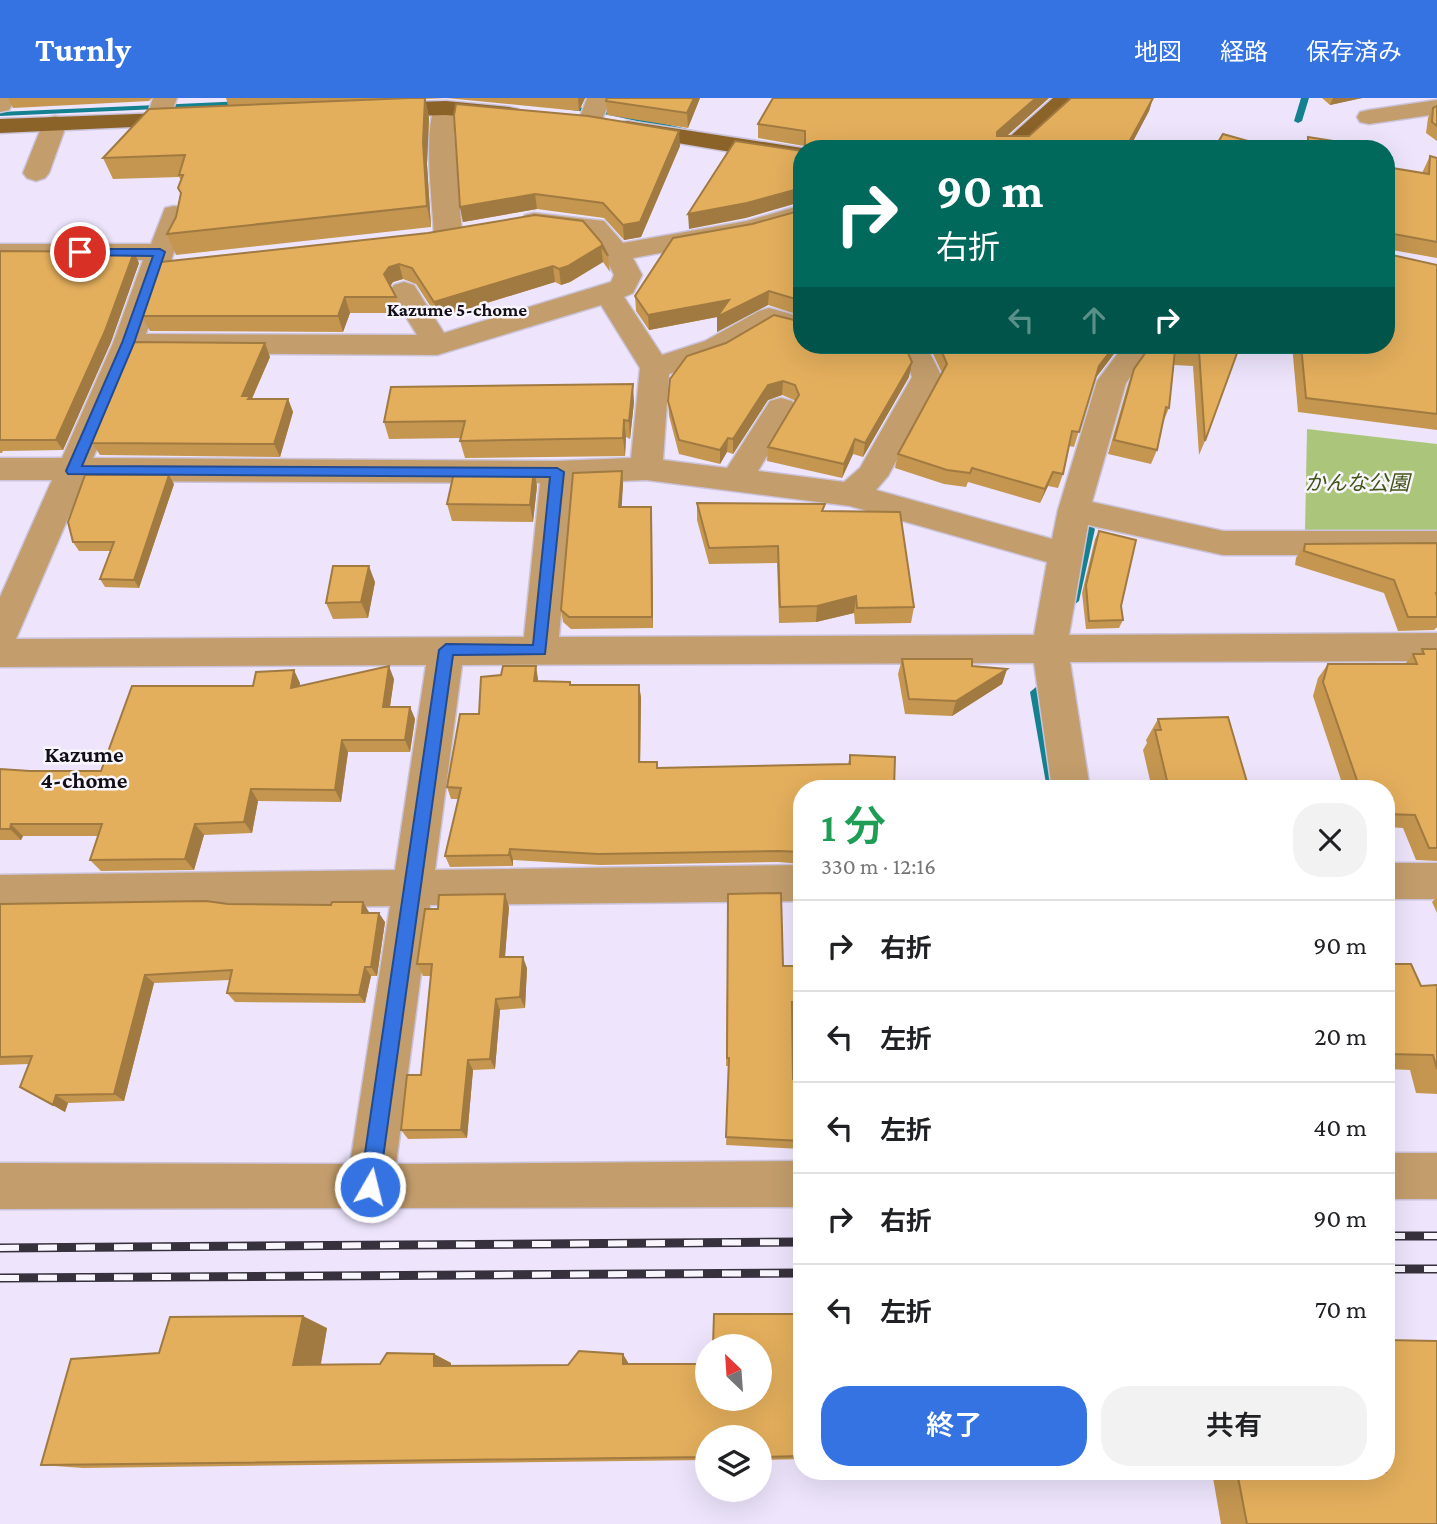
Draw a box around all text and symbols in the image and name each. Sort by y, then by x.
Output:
text: Turnly [35,31,131,68]
text: 地図 [1134,38,1182,65]
text: 経路 [1220,38,1268,65]
text: 保存済み [1306,38,1402,65]
text: 90 m [936,163,1043,218]
icon: right [821,168,912,259]
pin [50,222,110,282]
text: 右折 [936,229,1000,265]
icon: arrive [61,233,99,271]
district label: Kazume 5-chome [387,299,527,320]
icon: left [1002,301,1040,339]
icon: ahead [1075,301,1113,339]
icon: right [1148,301,1186,339]
park label: かんな公園 [1305,471,1412,495]
district label: Kazume 4-chome [40,741,128,793]
text: 1 分 [821,803,886,850]
button: close [1293,803,1367,877]
text: 330 m · 12:16 [821,853,936,879]
icon: right [821,927,859,965]
text: 90 m [1313,931,1367,960]
text: 右折 [880,934,932,963]
icon: left [821,1018,859,1056]
text: 20 m [1314,1022,1367,1051]
text: 左折 [880,1025,932,1054]
icon: left [821,1109,859,1147]
text: 40 m [1313,1113,1367,1142]
text: 左折 [880,1116,932,1145]
position arrow [333,1150,407,1224]
icon: right [821,1200,859,1238]
text: 90 m [1313,1204,1367,1233]
text: 右折 [880,1207,932,1236]
icon: left [821,1291,859,1329]
text: 70 m [1315,1295,1367,1324]
text: 左折 [880,1298,932,1327]
north arrow [695,1334,772,1410]
map controls [695,1334,772,1502]
button: 終了 [821,1386,1087,1466]
button: 共有 [1101,1386,1367,1466]
button: layers [695,1425,772,1502]

